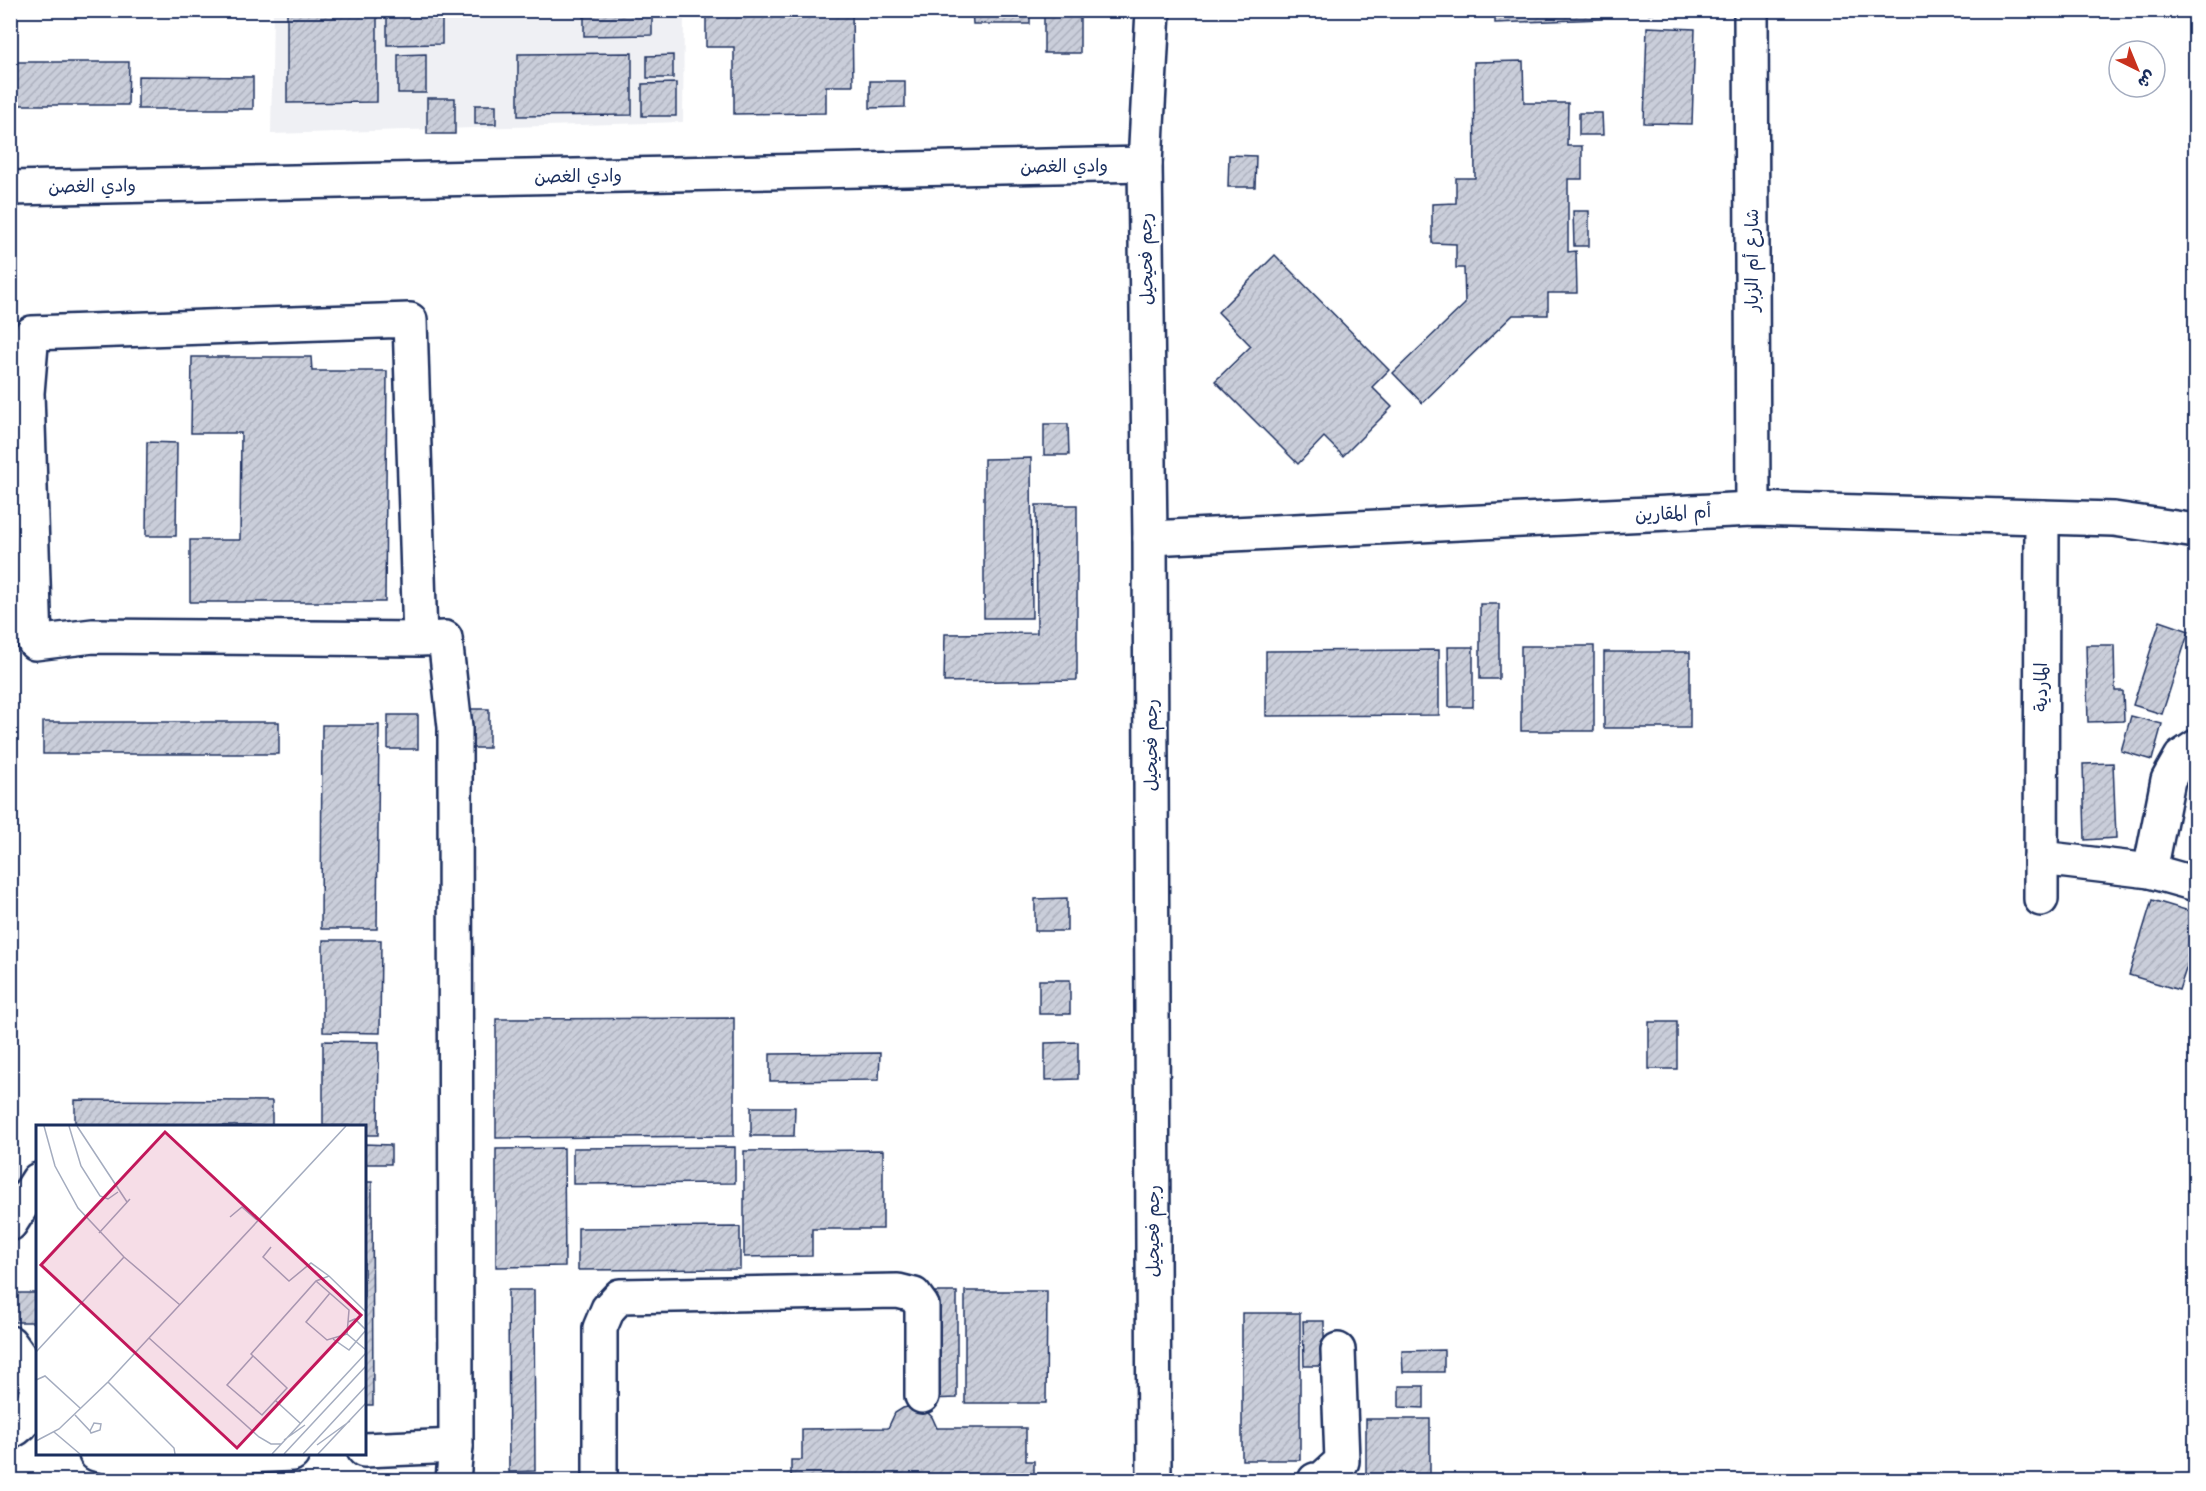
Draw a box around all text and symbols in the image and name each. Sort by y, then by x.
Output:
north arrow [2107,39,2167,99]
text: ش [2133,66,2160,93]
street label: وادي الغصن [1020,153,1108,180]
street label: وادي الغصن [534,163,622,190]
street label: وادي الغصن [48,173,136,200]
street label: شارع أم الزبار [1740,208,1766,314]
street label: رجم فحيحيل [1133,213,1161,305]
street label: أم المقارين [1634,499,1712,529]
street label: الماردية [2029,662,2053,712]
street label: رجم فحيحيل [1139,699,1165,791]
inset map [36,1125,366,1455]
street label: رجم فحيحيل [1141,1185,1167,1277]

